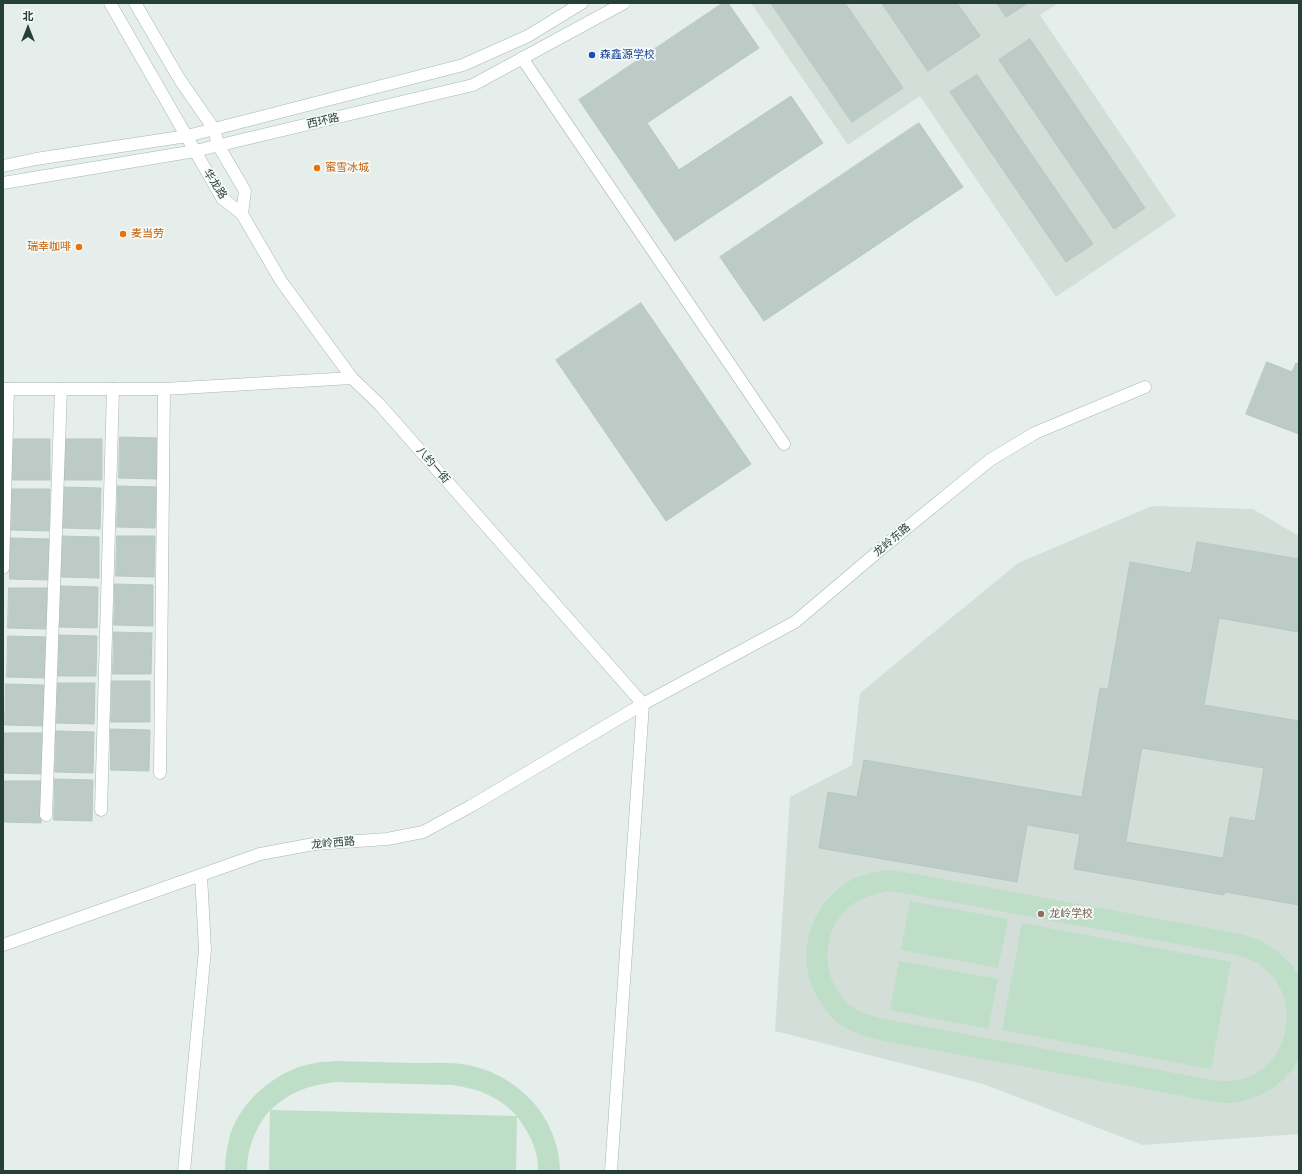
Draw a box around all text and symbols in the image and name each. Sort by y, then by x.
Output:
north arrow [8,8,48,48]
text: 北 [23,10,34,22]
place label: 森鑫源学校 [600,48,655,62]
marker: 森鑫源学校 [587,50,597,60]
street label: 西环路 [305,111,341,131]
place label: 蜜雪冰城 [325,161,369,175]
marker: 蜜雪冰城 [312,163,322,173]
street label: 华龙路 [200,167,230,201]
place label: 麦当劳 [131,227,164,241]
marker: 麦当劳 [118,229,128,239]
place label: 瑞幸咖啡 [27,240,71,254]
marker: 瑞幸咖啡 [74,242,84,252]
street label: 八约一街 [414,444,452,486]
street label: 龙岭东路 [871,521,913,559]
street label: 龙岭西路 [311,835,355,851]
place label: 龙岭学校 [1049,907,1093,921]
marker: 龙岭学校 [1036,909,1046,919]

